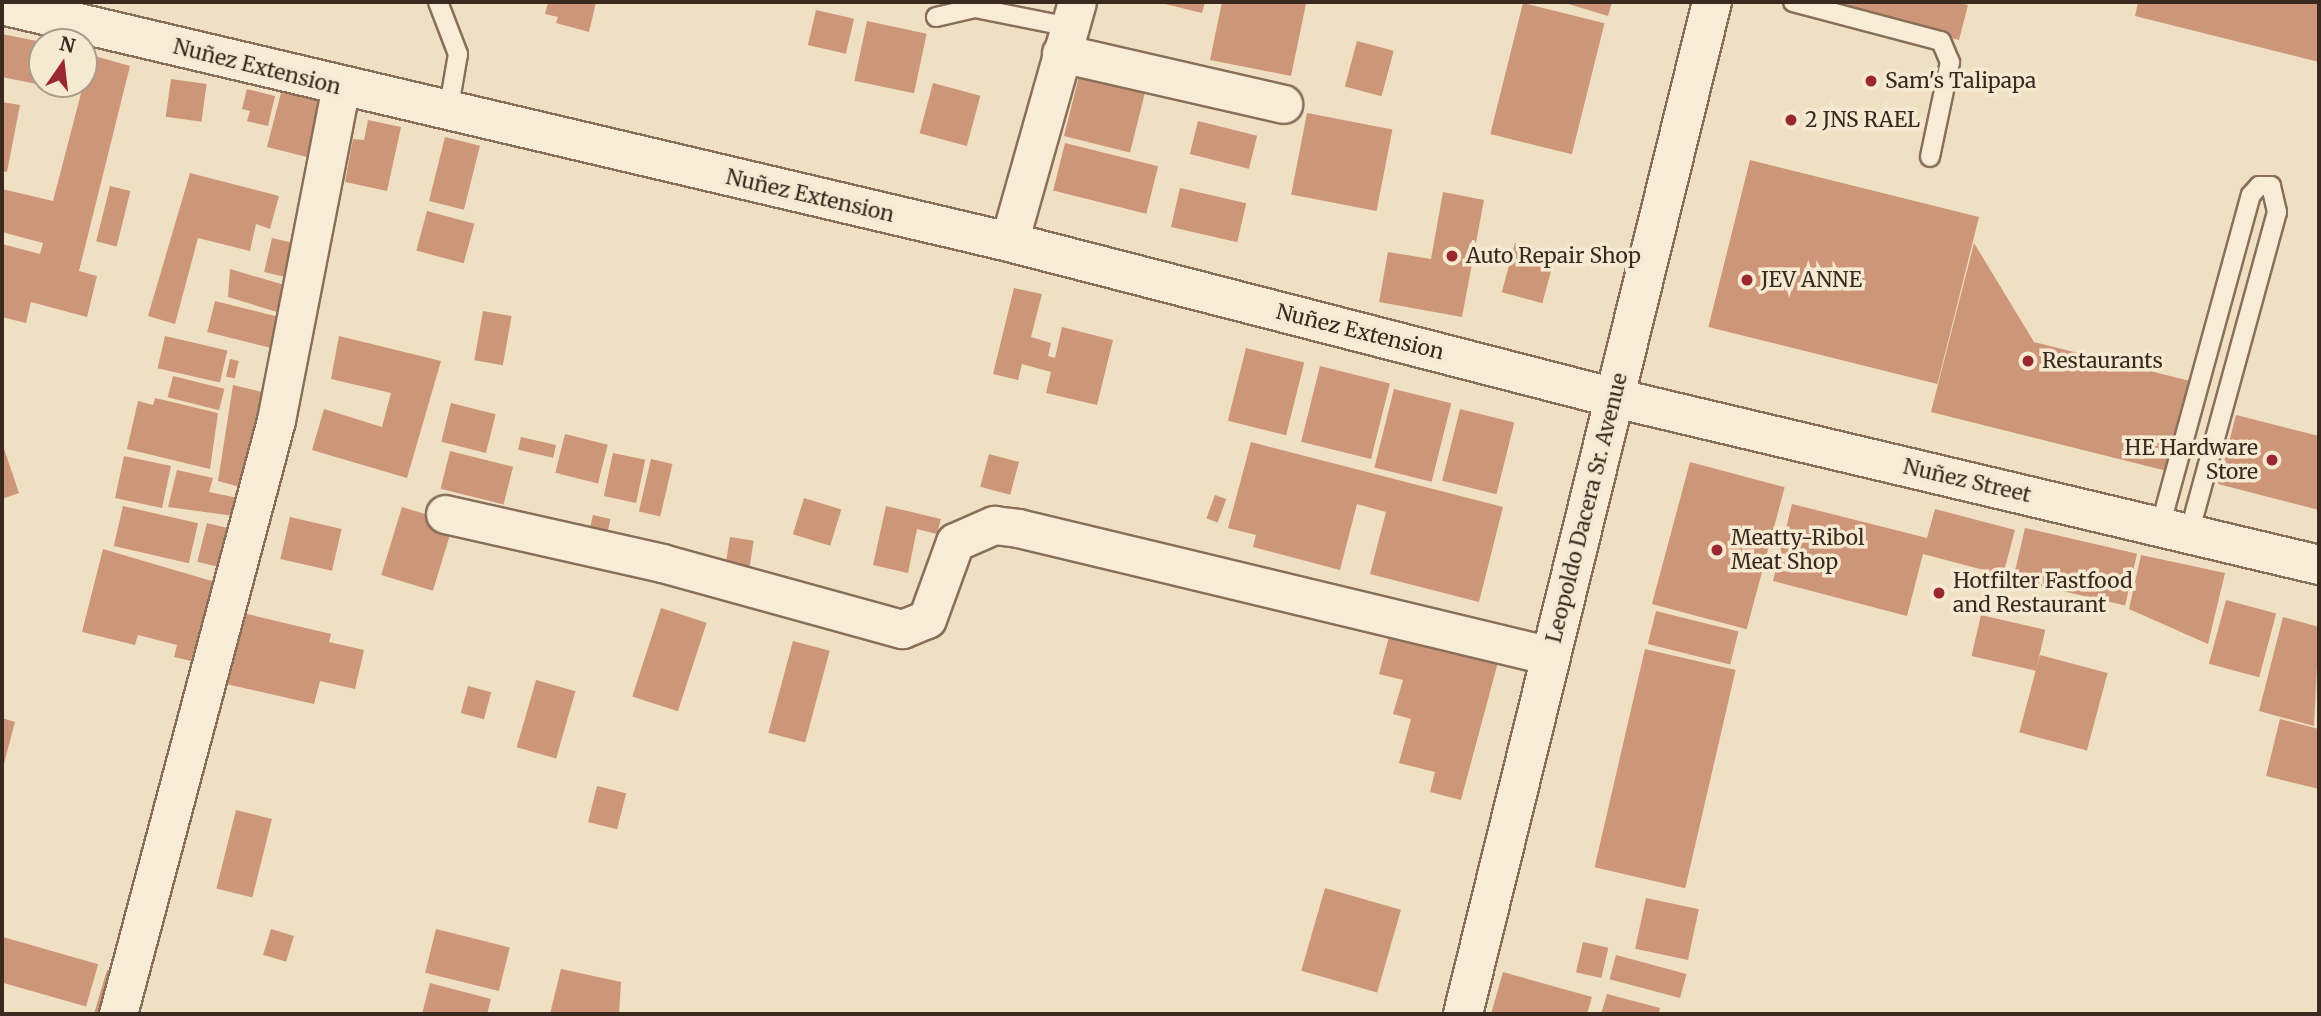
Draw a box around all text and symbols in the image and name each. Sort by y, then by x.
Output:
north arrow [28,28,98,98]
text: N [57,31,78,58]
street label: Nuñez Extension [171,34,343,100]
place label: Sam's Talipapa [1885,68,2036,94]
marker: Sam's Talipapa [1863,73,1879,89]
place label: 2 JNS RAEL [1805,107,1920,133]
marker: 2 JNS RAEL [1783,112,1799,128]
street label: Nuñez Extension [723,164,897,228]
place label: Auto Repair Shop [1466,243,1641,269]
marker: Auto Repair Shop [1444,248,1460,264]
place label: JEV ANNE [1761,267,1862,293]
marker: JEV ANNE [1739,272,1755,288]
street label: Nuñez Extension [1274,299,1446,365]
place label: Restaurants [2042,348,2163,374]
marker: Restaurants [2020,353,2036,369]
street label: Leopoldo Dacera Sr. Avenue [1541,370,1633,646]
place label: HE Hardware Store [2125,435,2258,485]
marker: HE Hardware Store [2264,452,2280,468]
street label: Nuñez Street [1901,454,2033,508]
place label: Meatty-Ribol Meat Shop [1731,525,1864,575]
marker: Meatty-Ribol Meat Shop [1709,542,1725,558]
place label: Hotfilter Fastfood and Restaurant [1953,568,2133,618]
marker: Hotfilter Fastfood and Restaurant [1931,585,1947,601]

